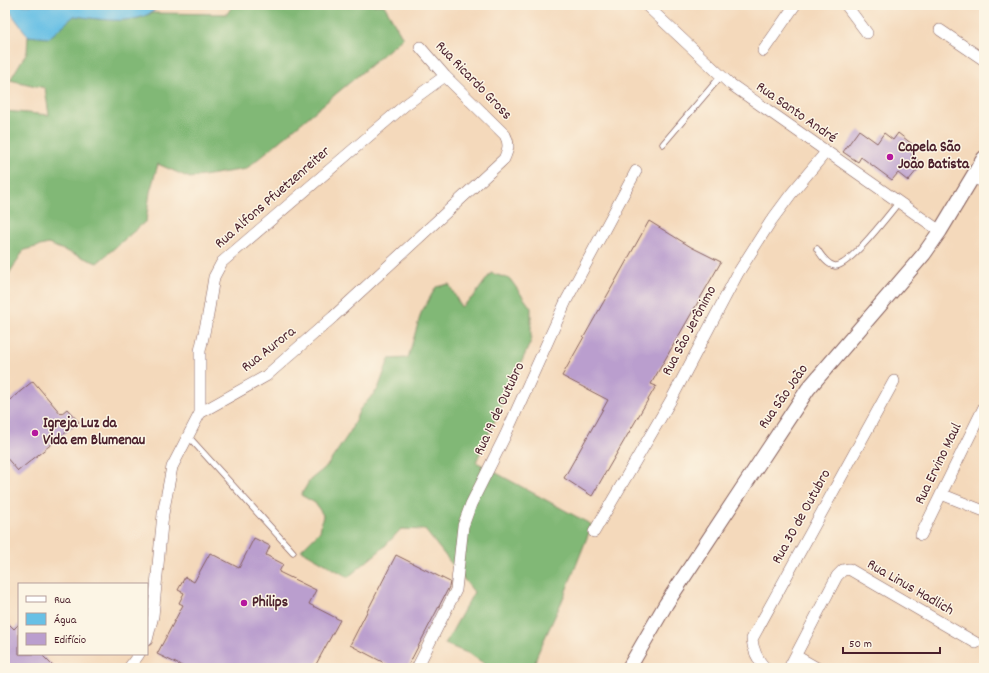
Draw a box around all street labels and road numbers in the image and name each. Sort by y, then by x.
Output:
street label: Rua Ricardo Gross [429,36,517,126]
street label: Rua Santo André [751,77,841,149]
street label: Rua Alfons Pfuetzenreiter [210,141,336,255]
street label: Rua São Jerônimo [657,282,723,380]
street label: Rua Aurora [237,321,302,378]
street label: Rua 19 de Outubro [469,358,531,459]
street label: Rua São João [754,360,815,434]
street label: Rua Ervino Maul [910,419,968,509]
street label: Rua 30 de Outubro [767,465,837,568]
street label: Rua Linus Hadlich [862,554,958,622]

